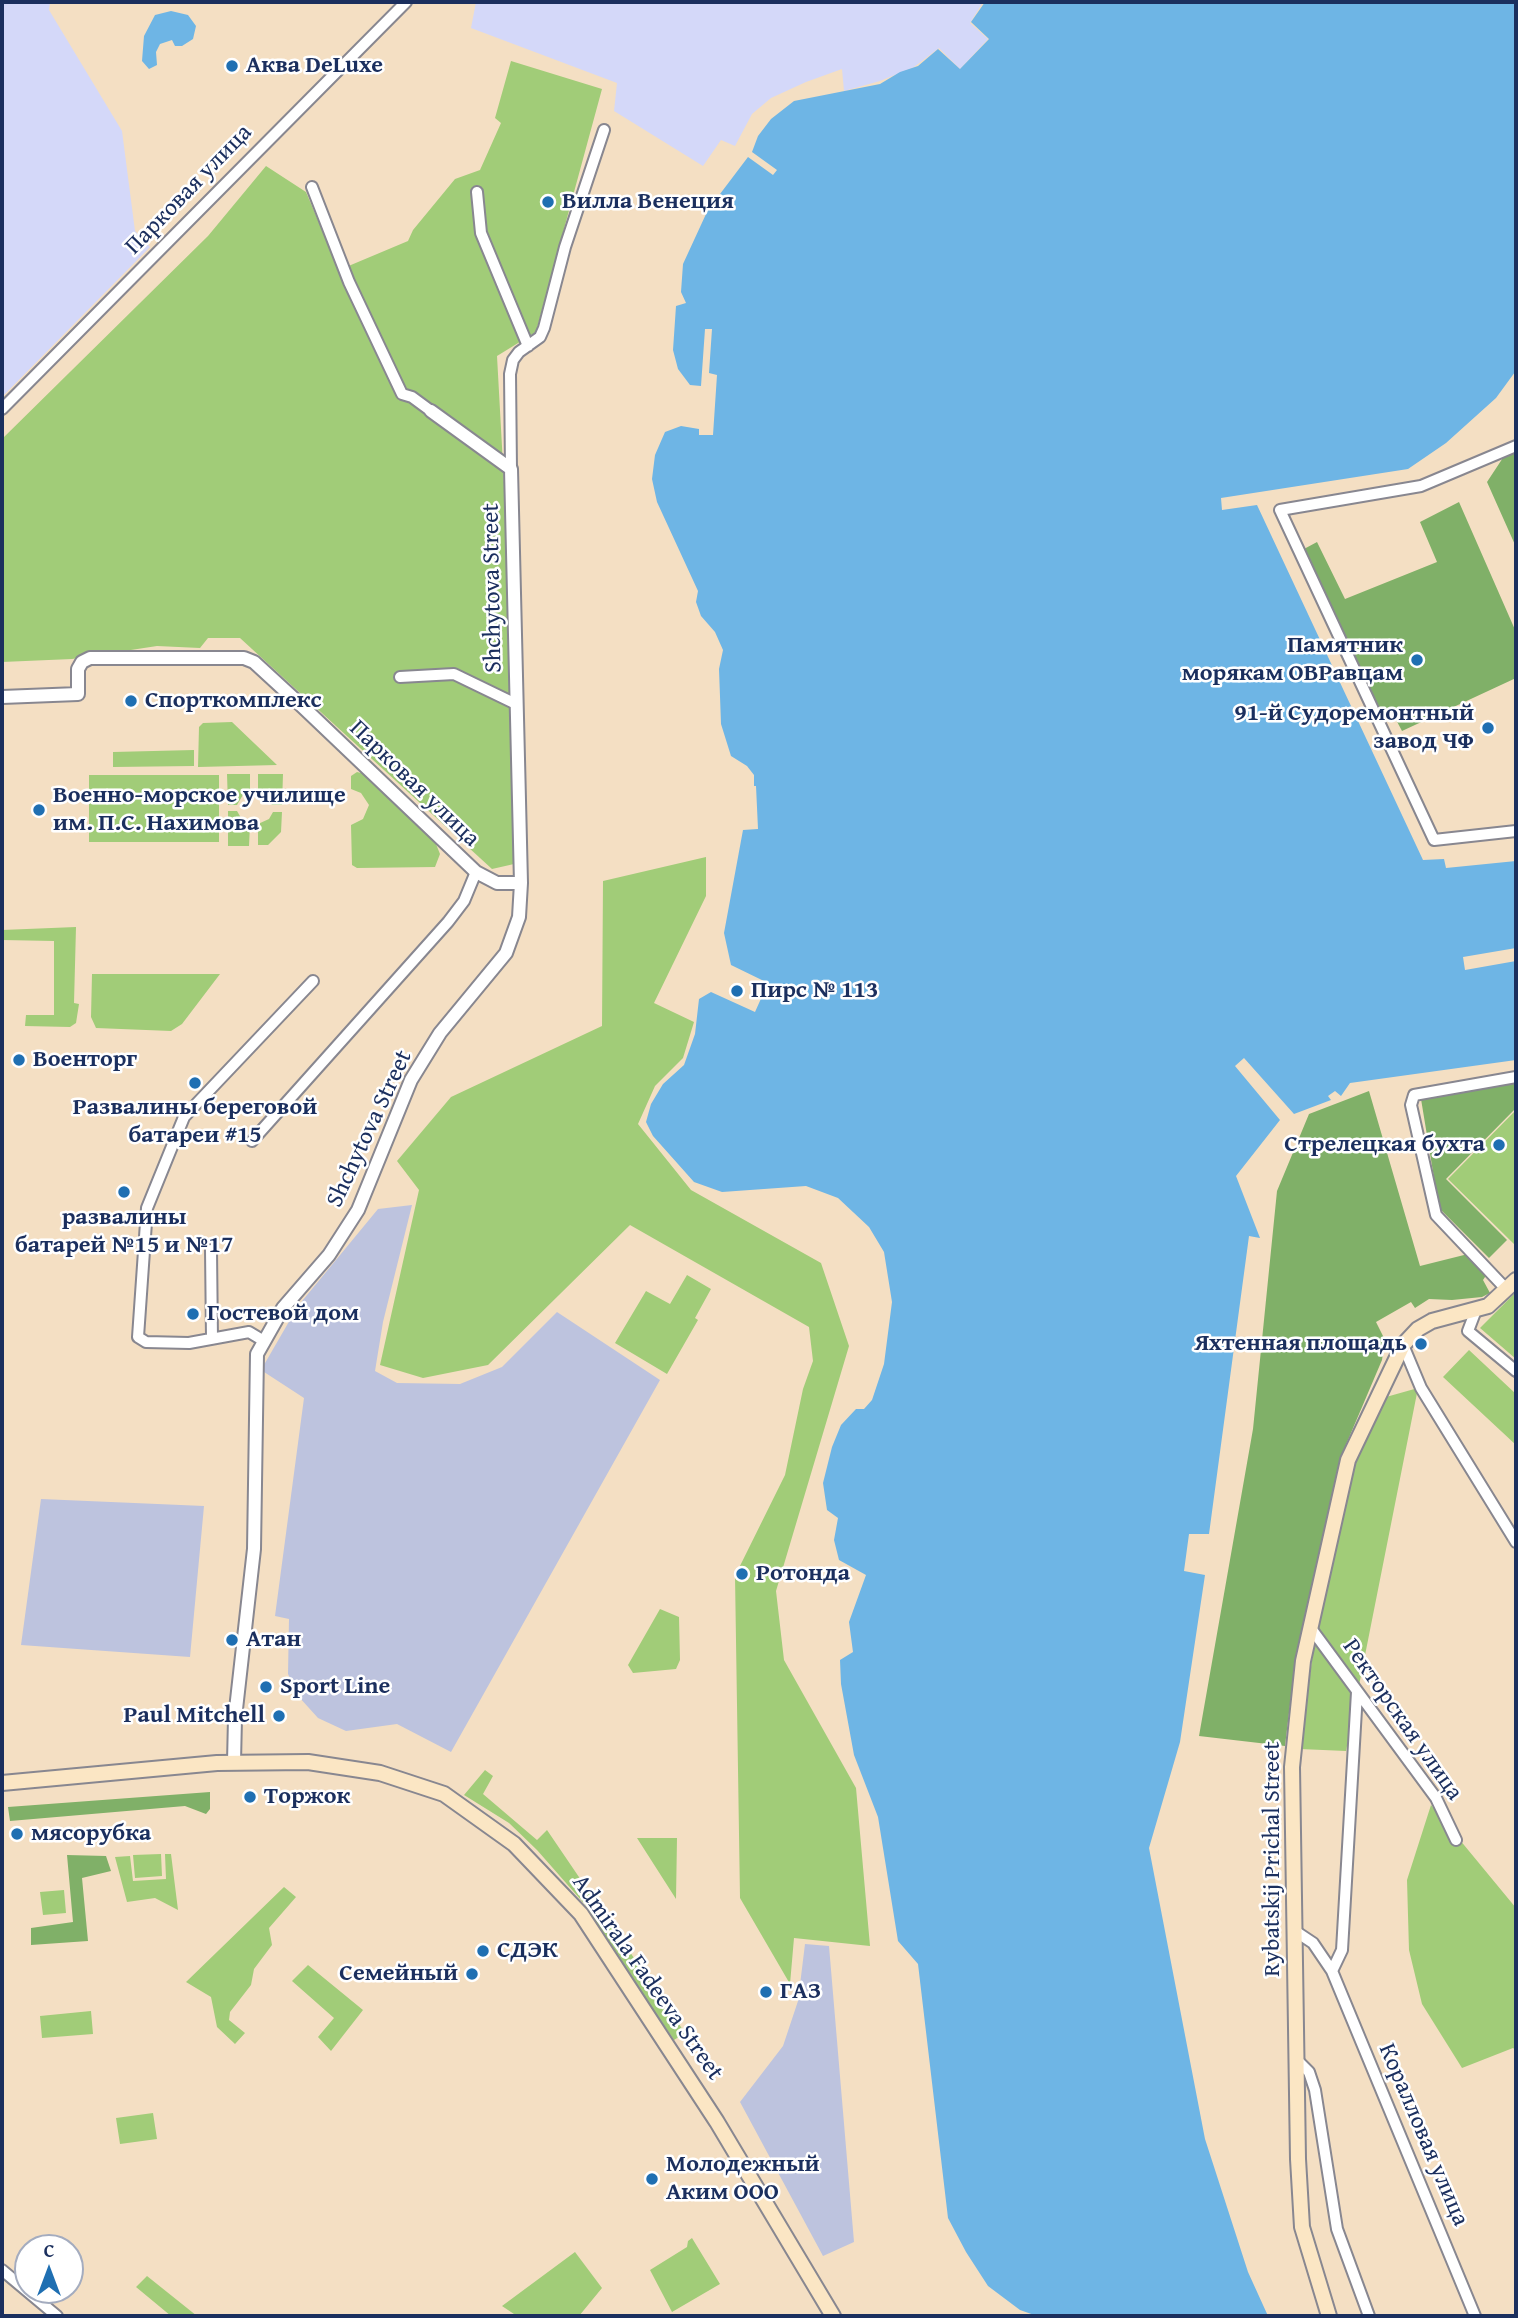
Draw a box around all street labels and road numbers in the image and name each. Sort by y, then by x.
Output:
street label: Парковая улица [120,119,258,261]
street label: Shchytova Street [477,503,509,673]
street label: Парковая улица [343,715,485,853]
street label: Shchytova Street [321,1046,419,1212]
street label: Ректорская улица [1336,1634,1468,1806]
street label: Rybatskij Prichal Street [1259,1741,1287,1977]
street label: Admirala Fadeeva Street [565,1870,729,2086]
street label: Коралловая улица [1372,2039,1474,2231]

